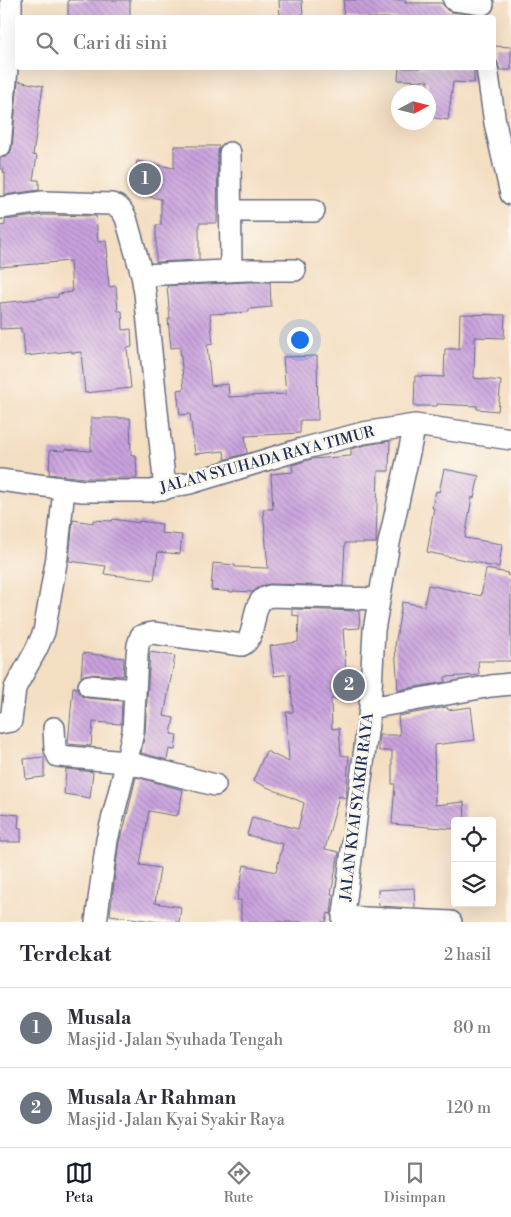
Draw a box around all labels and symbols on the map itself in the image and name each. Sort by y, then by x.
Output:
north arrow [391,85,436,130]
pin: 1 [129,160,161,198]
your location [287,327,313,353]
street label: JALAN SYUHADA RAYA TIMUR [157,422,377,498]
pin: 2 [333,666,365,704]
street label: JALAN KYAI SYAKIR RAYA [336,711,378,903]

